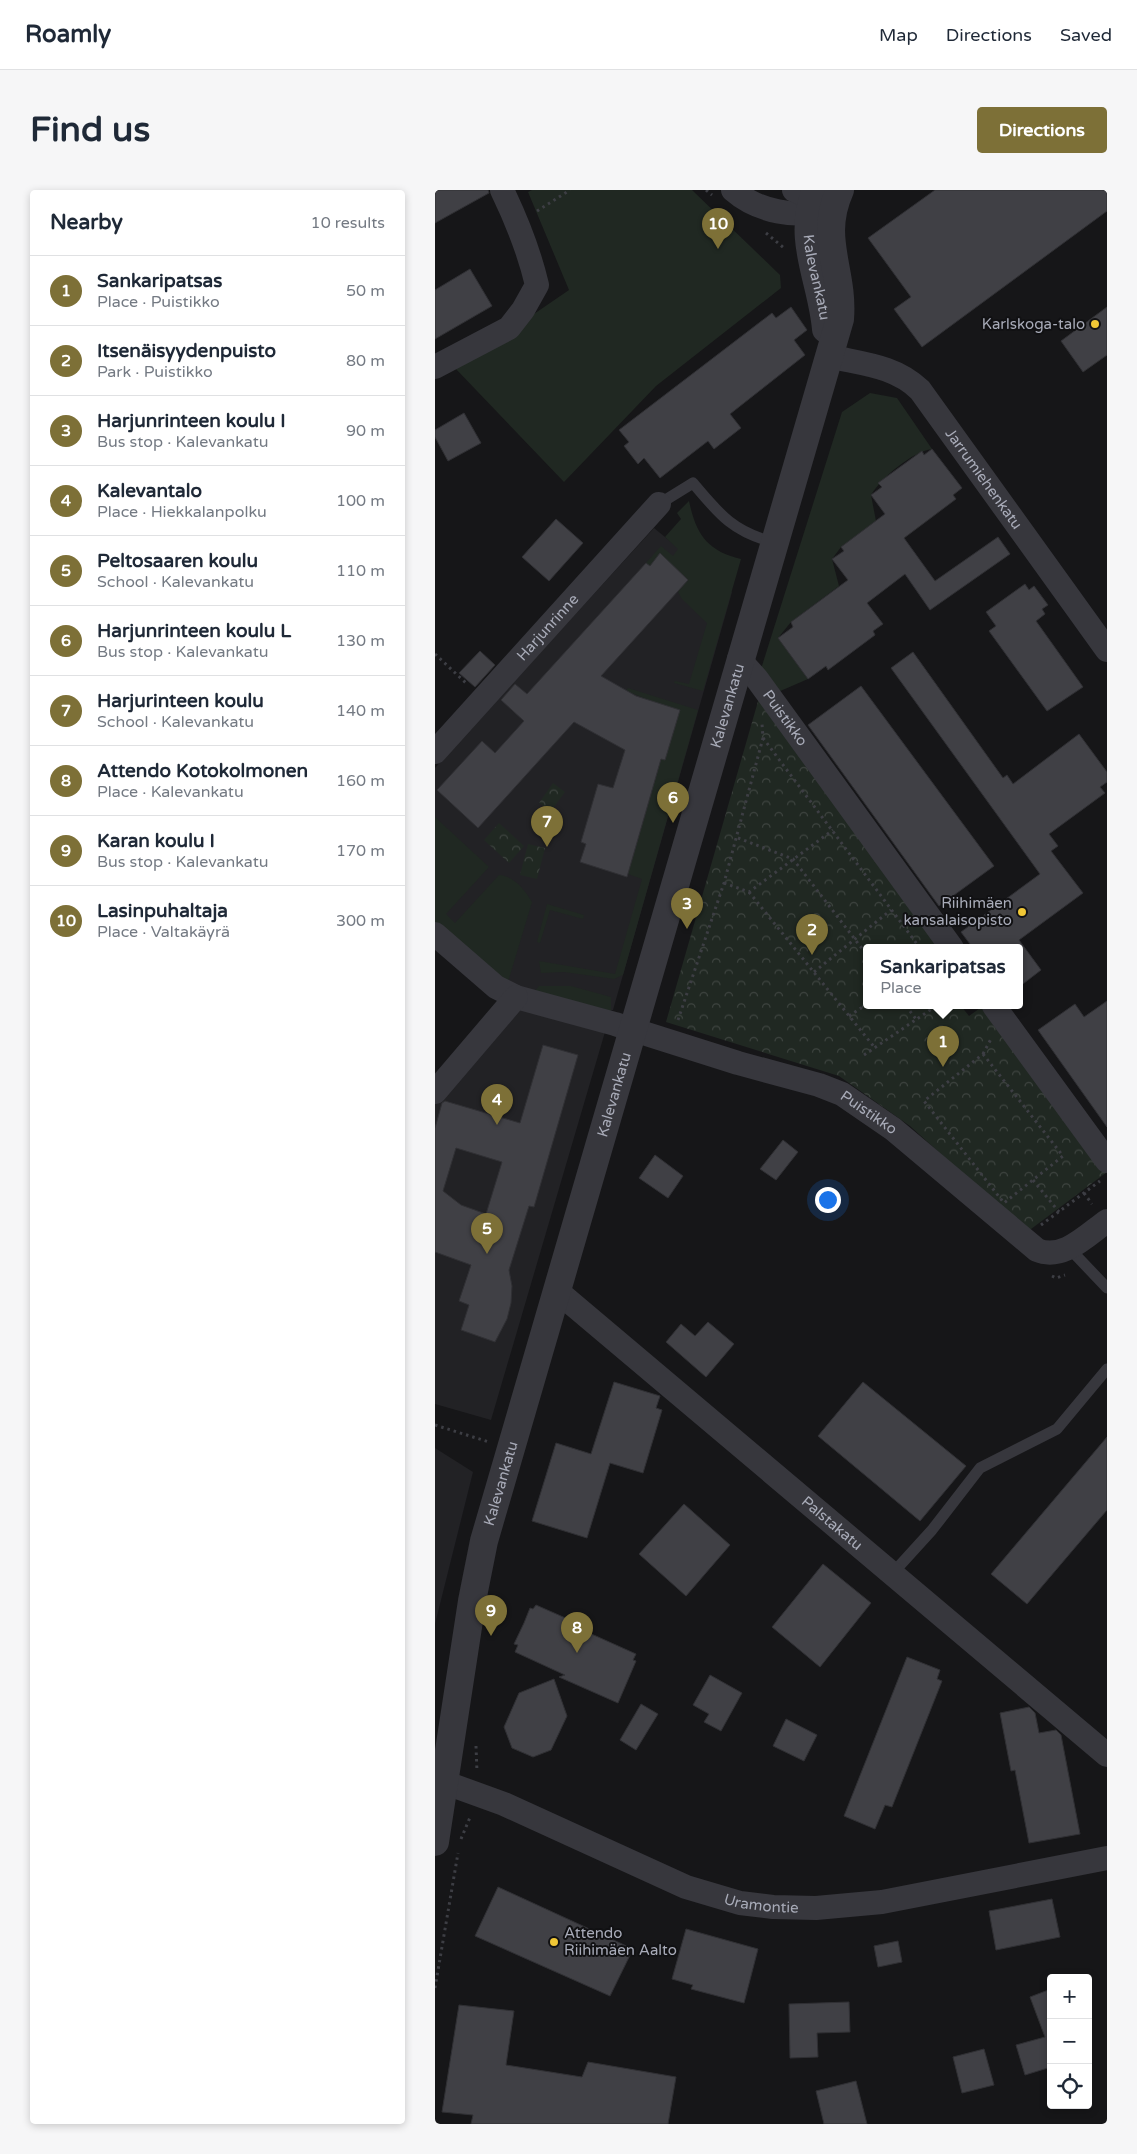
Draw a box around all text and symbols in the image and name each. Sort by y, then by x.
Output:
text: Roamly [25,20,111,49]
text: Map [879,24,918,46]
text: Directions [946,24,1032,46]
text: Saved [1060,24,1112,46]
button: Directions [977,107,1107,153]
text: Find us [30,109,150,151]
pin: 10 [702,208,734,249]
text: Nearby [50,210,123,235]
text: 10 results [311,213,385,233]
street label: Kalevankatu [800,234,834,321]
text: Sankaripatsas [97,270,222,292]
text: 1 [61,281,71,301]
text: 50 m [346,281,385,301]
text: Place · Puistikko [97,292,220,312]
place label: Karlskoga-talo [982,315,1085,333]
marker: Karlskoga-talo [1089,318,1101,330]
text: Itsenäisyydenpuisto [97,340,276,362]
text: 2 [61,351,71,371]
text: 80 m [346,351,385,371]
text: Park · Puistikko [97,362,213,382]
text: Harjunrinteen koulu I [97,410,286,432]
text: 3 [61,421,71,441]
text: 90 m [346,421,385,441]
street label: Jarrumiehenkatu [942,425,1026,533]
text: Bus stop · Kalevankatu [97,432,269,452]
text: Kalevantalo [97,480,202,502]
text: 4 [61,491,71,511]
text: 100 m [336,491,385,511]
text: Place · Hiekkalanpolku [97,502,267,522]
text: Peltosaaren koulu [97,550,258,572]
text: 5 [61,561,71,581]
text: 110 m [336,561,385,581]
text: School · Kalevankatu [97,572,254,592]
street label: Harjunrinne [513,590,582,664]
text: Harjunrinteen koulu L [97,620,291,642]
text: 6 [61,631,71,651]
text: 130 m [336,631,385,651]
text: Bus stop · Kalevankatu [97,642,269,662]
street label: Kalevankatu [706,661,748,750]
street label: Puistikko [759,686,812,749]
text: Harjurinteen koulu [97,690,264,712]
text: 7 [61,701,71,721]
text: 140 m [336,701,385,721]
text: School · Kalevankatu [97,712,254,732]
text: Attendo Kotokolmonen [97,760,308,782]
text: 8 [61,771,71,791]
text: 160 m [336,771,385,791]
text: Place · Kalevankatu [97,782,244,802]
pin: 6 [657,782,689,823]
pin: 7 [531,806,563,847]
text: Karan koulu I [97,830,215,852]
text: 9 [61,841,71,861]
text: 170 m [336,841,385,861]
text: Bus stop · Kalevankatu [97,852,269,872]
pin: 3 [671,888,703,929]
place label: Riihimäen kansalaisopisto [903,894,1012,929]
text: Lasinpuhaltaja [97,900,228,922]
marker: Riihimäen kansalaisopisto [1016,906,1028,918]
text: 10 [56,911,76,931]
text: 300 m [336,911,385,931]
pin: 2 [796,914,828,955]
text: Place · Valtakäyrä [97,922,230,942]
popup [863,944,1023,1009]
text: Sankaripatsas [880,956,1006,978]
text: Place [880,978,921,998]
pin: 1 [927,1026,959,1067]
street label: Kalevankatu [593,1050,635,1139]
pin: 4 [481,1084,513,1125]
street label: Puistikko [837,1087,901,1138]
your location [815,1187,841,1213]
pin: 5 [471,1213,503,1254]
street label: Kalevankatu [480,1439,522,1528]
street label: Palstakatu [798,1492,866,1554]
pin: 9 [475,1595,507,1636]
pin: 8 [561,1612,593,1653]
street label: Uramontie [722,1890,799,1917]
place label: Attendo Riihimäen Aalto [564,1924,677,1959]
marker: Attendo Riihimäen Aalto [548,1936,560,1948]
map controls [1047,1974,1092,2109]
button: + [1047,1974,1092,2019]
button: − [1047,2019,1092,2064]
button: locate [1047,2064,1092,2109]

